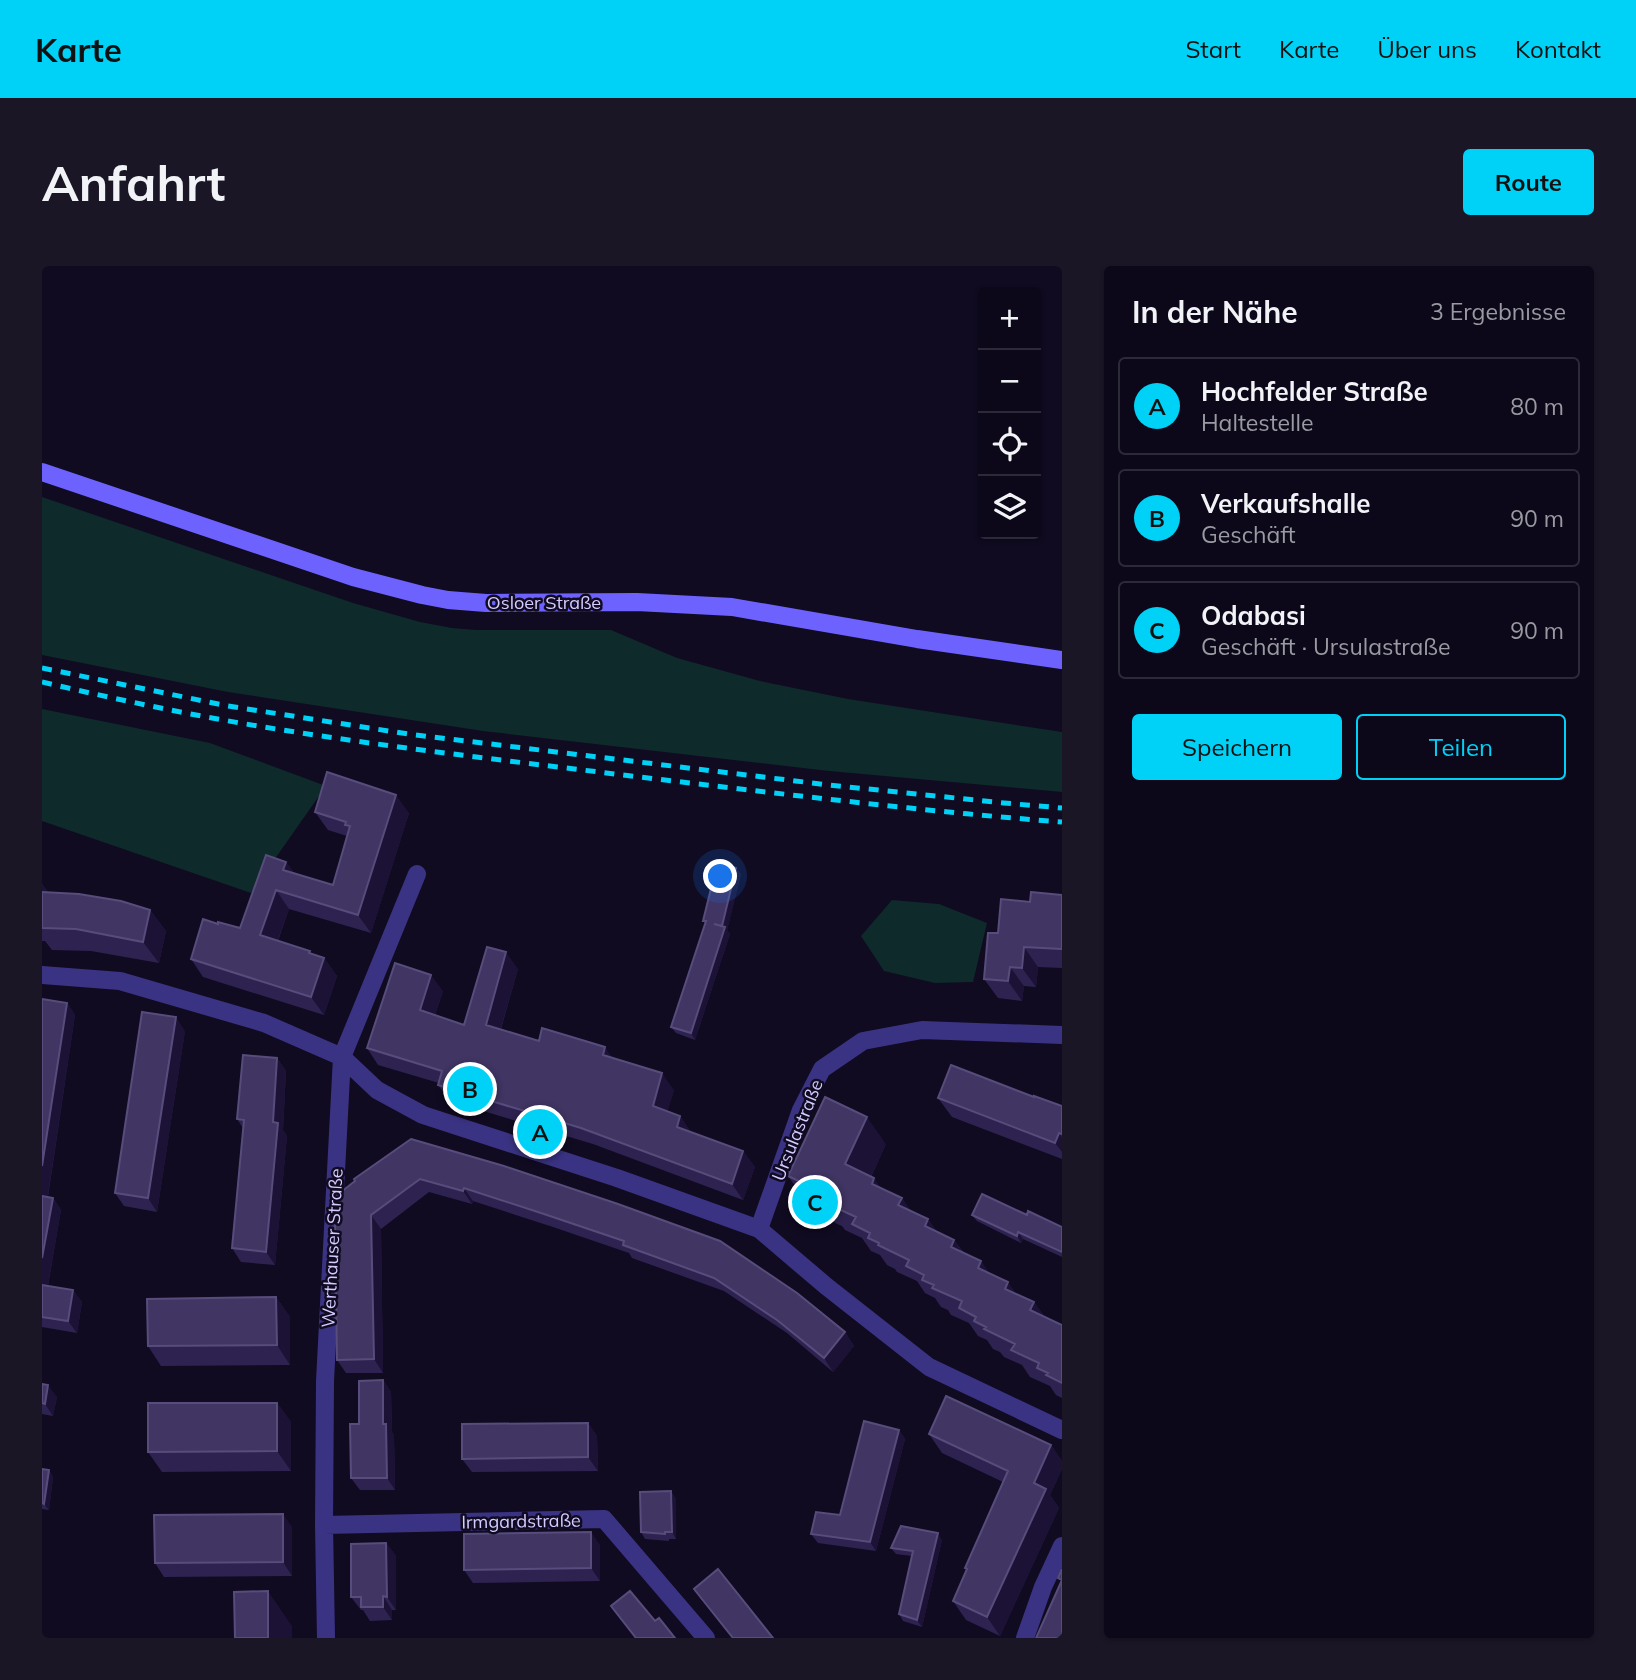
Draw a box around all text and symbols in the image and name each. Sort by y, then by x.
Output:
text: Karte [35,29,122,70]
text: Start [1185,34,1241,64]
text: Karte [1279,34,1339,64]
text: Über uns [1377,34,1477,64]
text: Kontakt [1515,34,1601,64]
button: Route [1463,149,1594,215]
text: Anfahrt [42,152,225,213]
map controls [978,287,1041,539]
button: + [978,287,1041,350]
text: In der Nähe [1132,293,1298,331]
text: 3 Ergebnisse [1430,297,1566,326]
button: − [978,350,1041,413]
text: Hochfelder Straße [1201,375,1428,408]
text: A [1148,392,1166,421]
text: 80 m [1510,392,1564,421]
text: Haltestelle [1201,408,1314,437]
button: locate [978,413,1041,476]
button: layers [978,476,1041,539]
text: Verkaufshalle [1201,487,1371,520]
text: B [1149,504,1165,533]
text: 90 m [1510,504,1564,533]
text: Geschäft [1201,520,1296,549]
street label: Osloer Straße [487,591,601,614]
text: Odabasi [1201,599,1306,632]
text: C [1149,616,1165,645]
text: 90 m [1510,616,1564,645]
text: Geschäft · Ursulastraße [1201,632,1450,661]
button: Speichern [1132,714,1342,780]
button: Teilen [1356,714,1566,780]
your location [703,859,737,893]
pin: B [447,1063,493,1115]
street label: Ursulastraße [766,1076,828,1184]
pin: A [517,1106,563,1158]
street label: Werthauser Straße [316,1168,348,1328]
pin: C [792,1176,838,1228]
street label: Irmgardstraße [461,1508,581,1534]

